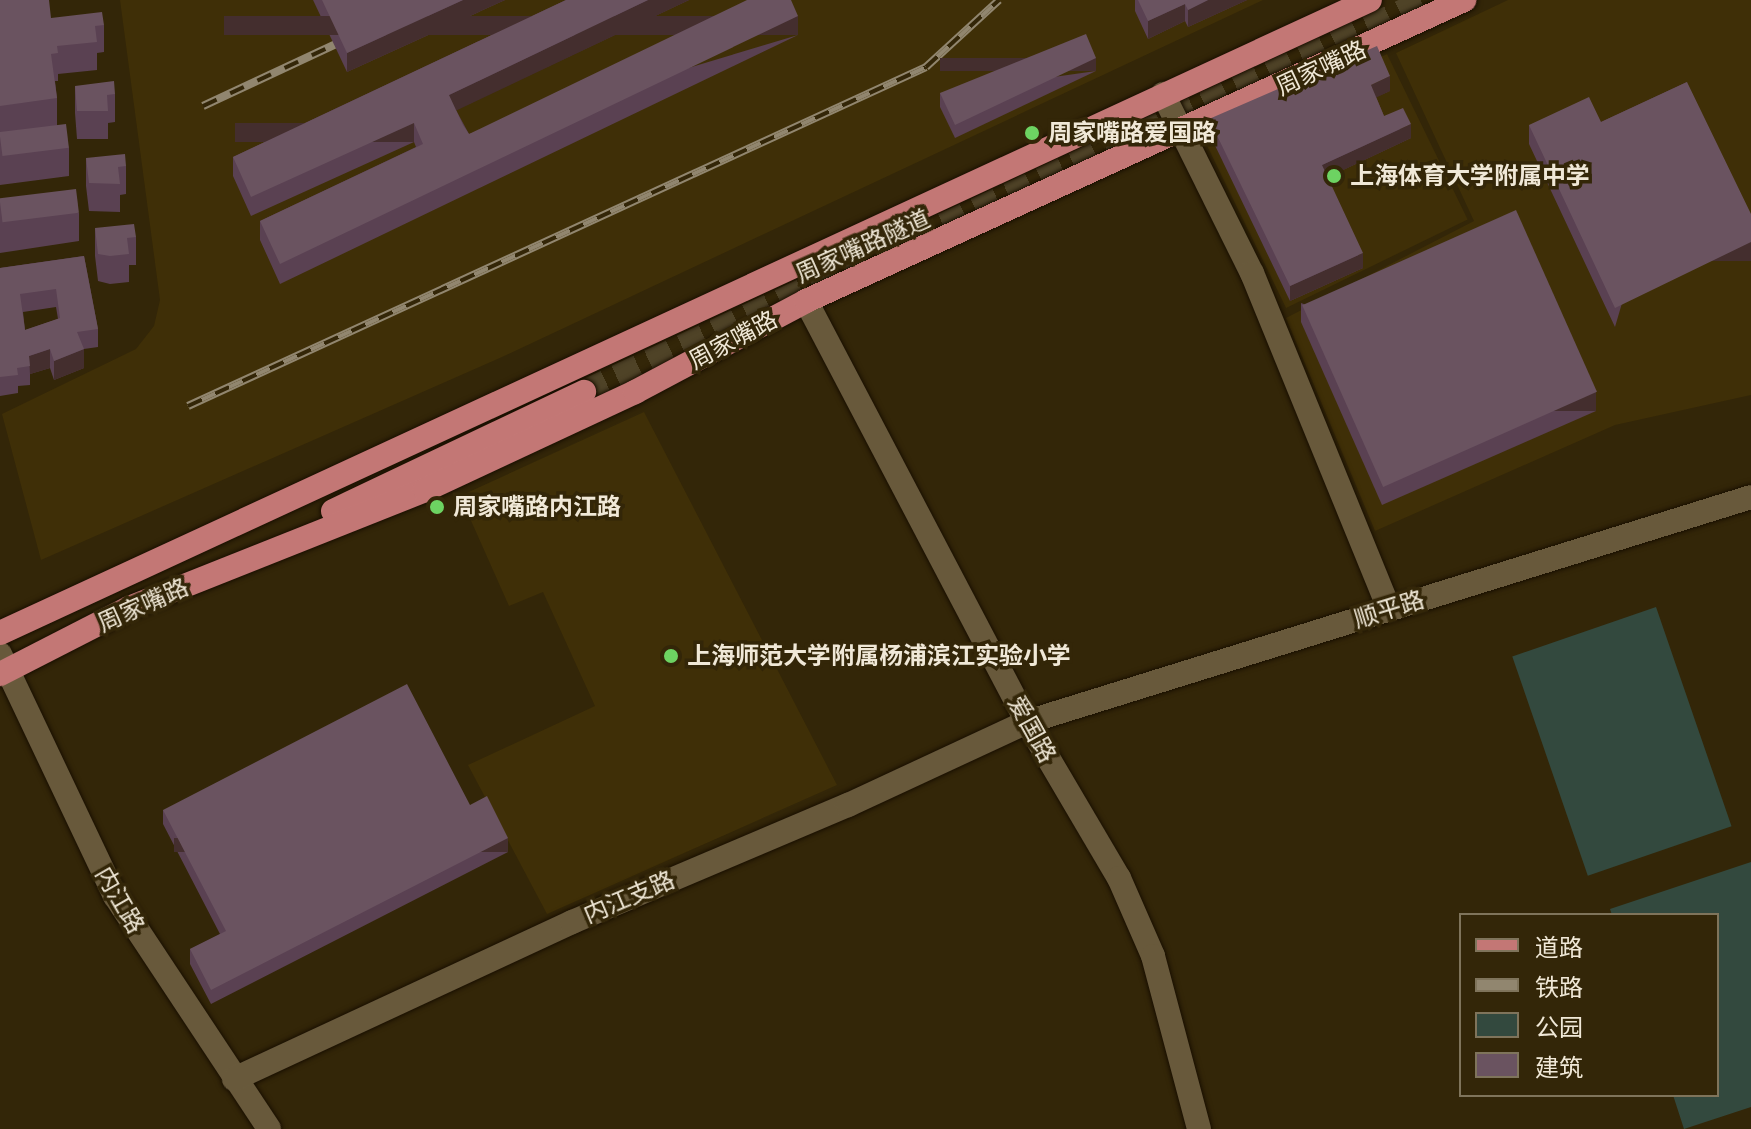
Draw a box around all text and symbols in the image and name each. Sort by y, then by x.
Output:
street label: 周家嘴路 [1271,35,1371,101]
place label: 周家嘴路爱国路 [1048,119,1216,147]
marker: 周家嘴路爱国路 [1023,124,1041,142]
place label: 上海体育大学附属中学 [1350,162,1590,190]
marker: 上海体育大学附属中学 [1325,167,1343,185]
street label: 周家嘴路隧道 [791,204,935,288]
street label: 周家嘴路 [684,305,782,375]
place label: 周家嘴路内江路 [453,493,621,521]
marker: 周家嘴路内江路 [428,498,446,516]
street label: 周家嘴路 [93,572,193,638]
street label: 顺平路 [1350,585,1428,633]
place label: 上海师范大学附属杨浦滨江实验小学 [687,642,1071,670]
marker: 上海师范大学附属杨浦滨江实验小学 [662,647,680,665]
street label: 爱国路 [1002,691,1062,767]
street label: 内江路 [90,862,150,938]
street label: 内江支路 [579,865,679,929]
legend [1459,913,1719,1097]
text: 道路 [1535,933,1583,962]
text: 铁路 [1535,973,1583,1002]
text: 公园 [1535,1013,1583,1042]
text: 建筑 [1535,1053,1583,1082]

